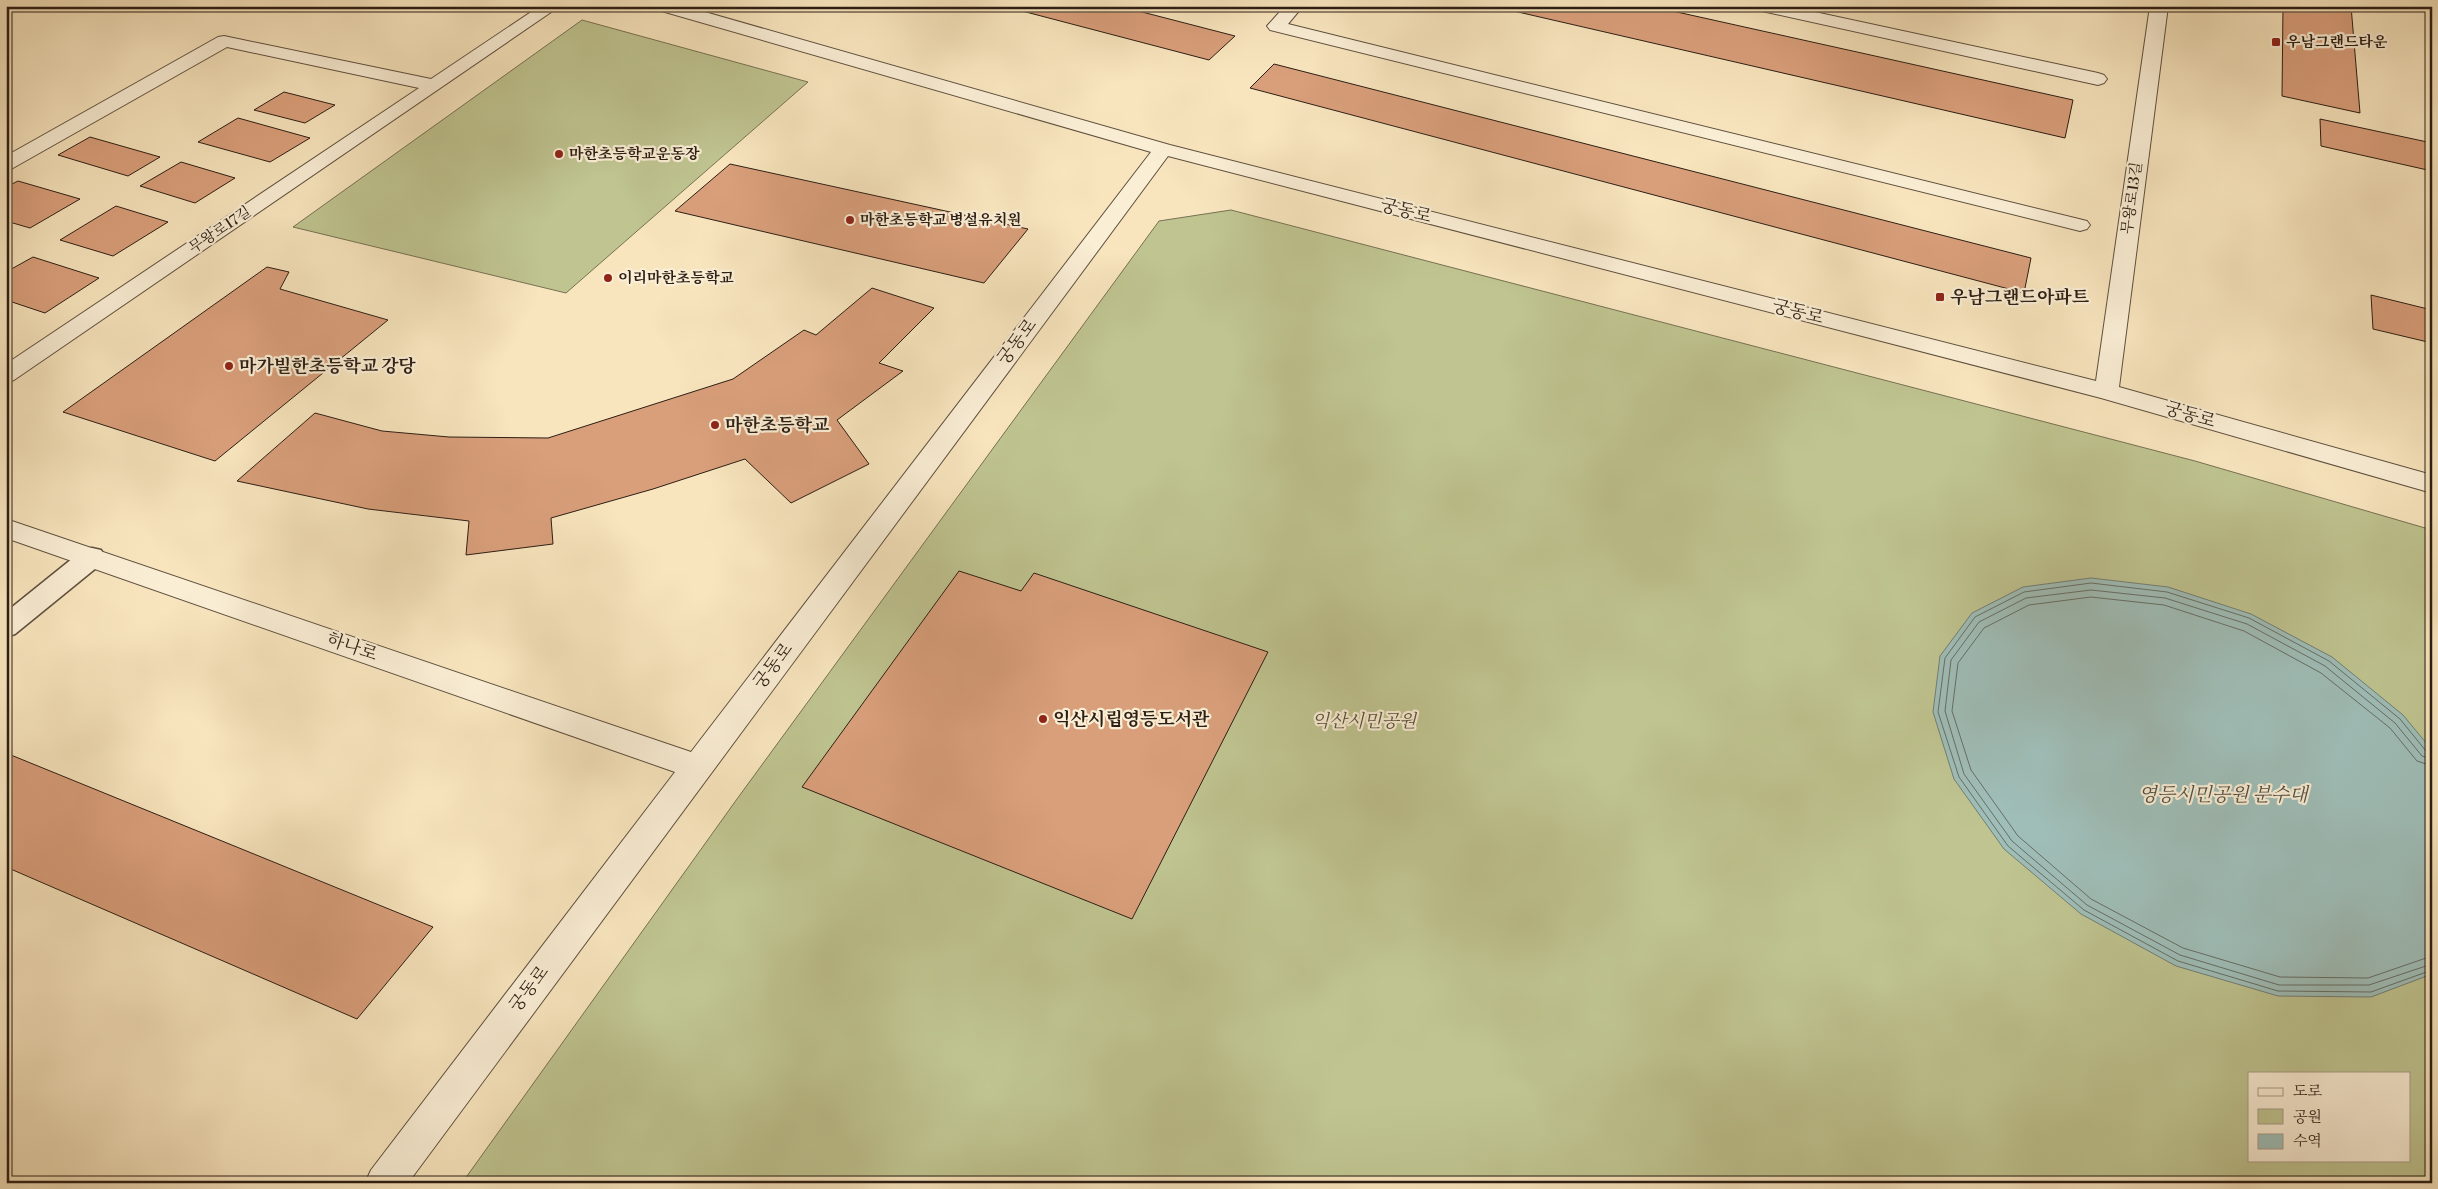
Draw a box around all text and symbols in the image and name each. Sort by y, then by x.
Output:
place label: 우남그랜드타운 [2286,33,2388,52]
marker: 우남그랜드타운 [2270,36,2282,48]
place label: 마한초등학교운동장 [569,145,700,164]
marker: 마한초등학교운동장 [553,148,565,160]
street label: 무왕로13길 [2118,161,2146,235]
street label: 궁동로 [1378,194,1434,228]
street label: 무왕로17길 [185,202,255,258]
place label: 마한초등학교 병설유치원 [860,211,1022,230]
marker: 마한초등학교 병설유치원 [844,214,856,226]
place label: 이리마한초등학교 [618,269,734,288]
marker: 이리마한초등학교 [602,272,614,284]
place label: 우남그랜드아파트 [1950,286,2090,309]
marker: 우남그랜드아파트 [1934,291,1946,303]
street label: 궁동로 [1770,295,1826,329]
street label: 궁동로 [992,314,1042,370]
place label: 마가빌한초등학교 강당 [239,355,416,378]
marker: 마가빌한초등학교 강당 [223,360,235,372]
street label: 궁동로 [2162,397,2218,433]
place label: 마한초등학교 [725,414,830,437]
marker: 마한초등학교 [709,419,721,431]
street label: 하나로 [324,628,380,666]
street label: 궁동로 [748,638,798,694]
place label: 익산시립영등도서관 [1053,708,1210,731]
park label: 익산시민공원 [1312,710,1418,733]
marker: 익산시립영등도서관 [1037,713,1049,725]
water label: 영등시민공원 분수대 [2138,783,2310,807]
street label: 궁동로 [504,961,554,1017]
legend [2248,1072,2410,1162]
text: 도로 [2293,1082,2322,1101]
text: 공원 [2293,1108,2322,1127]
text: 수역 [2293,1132,2322,1151]

